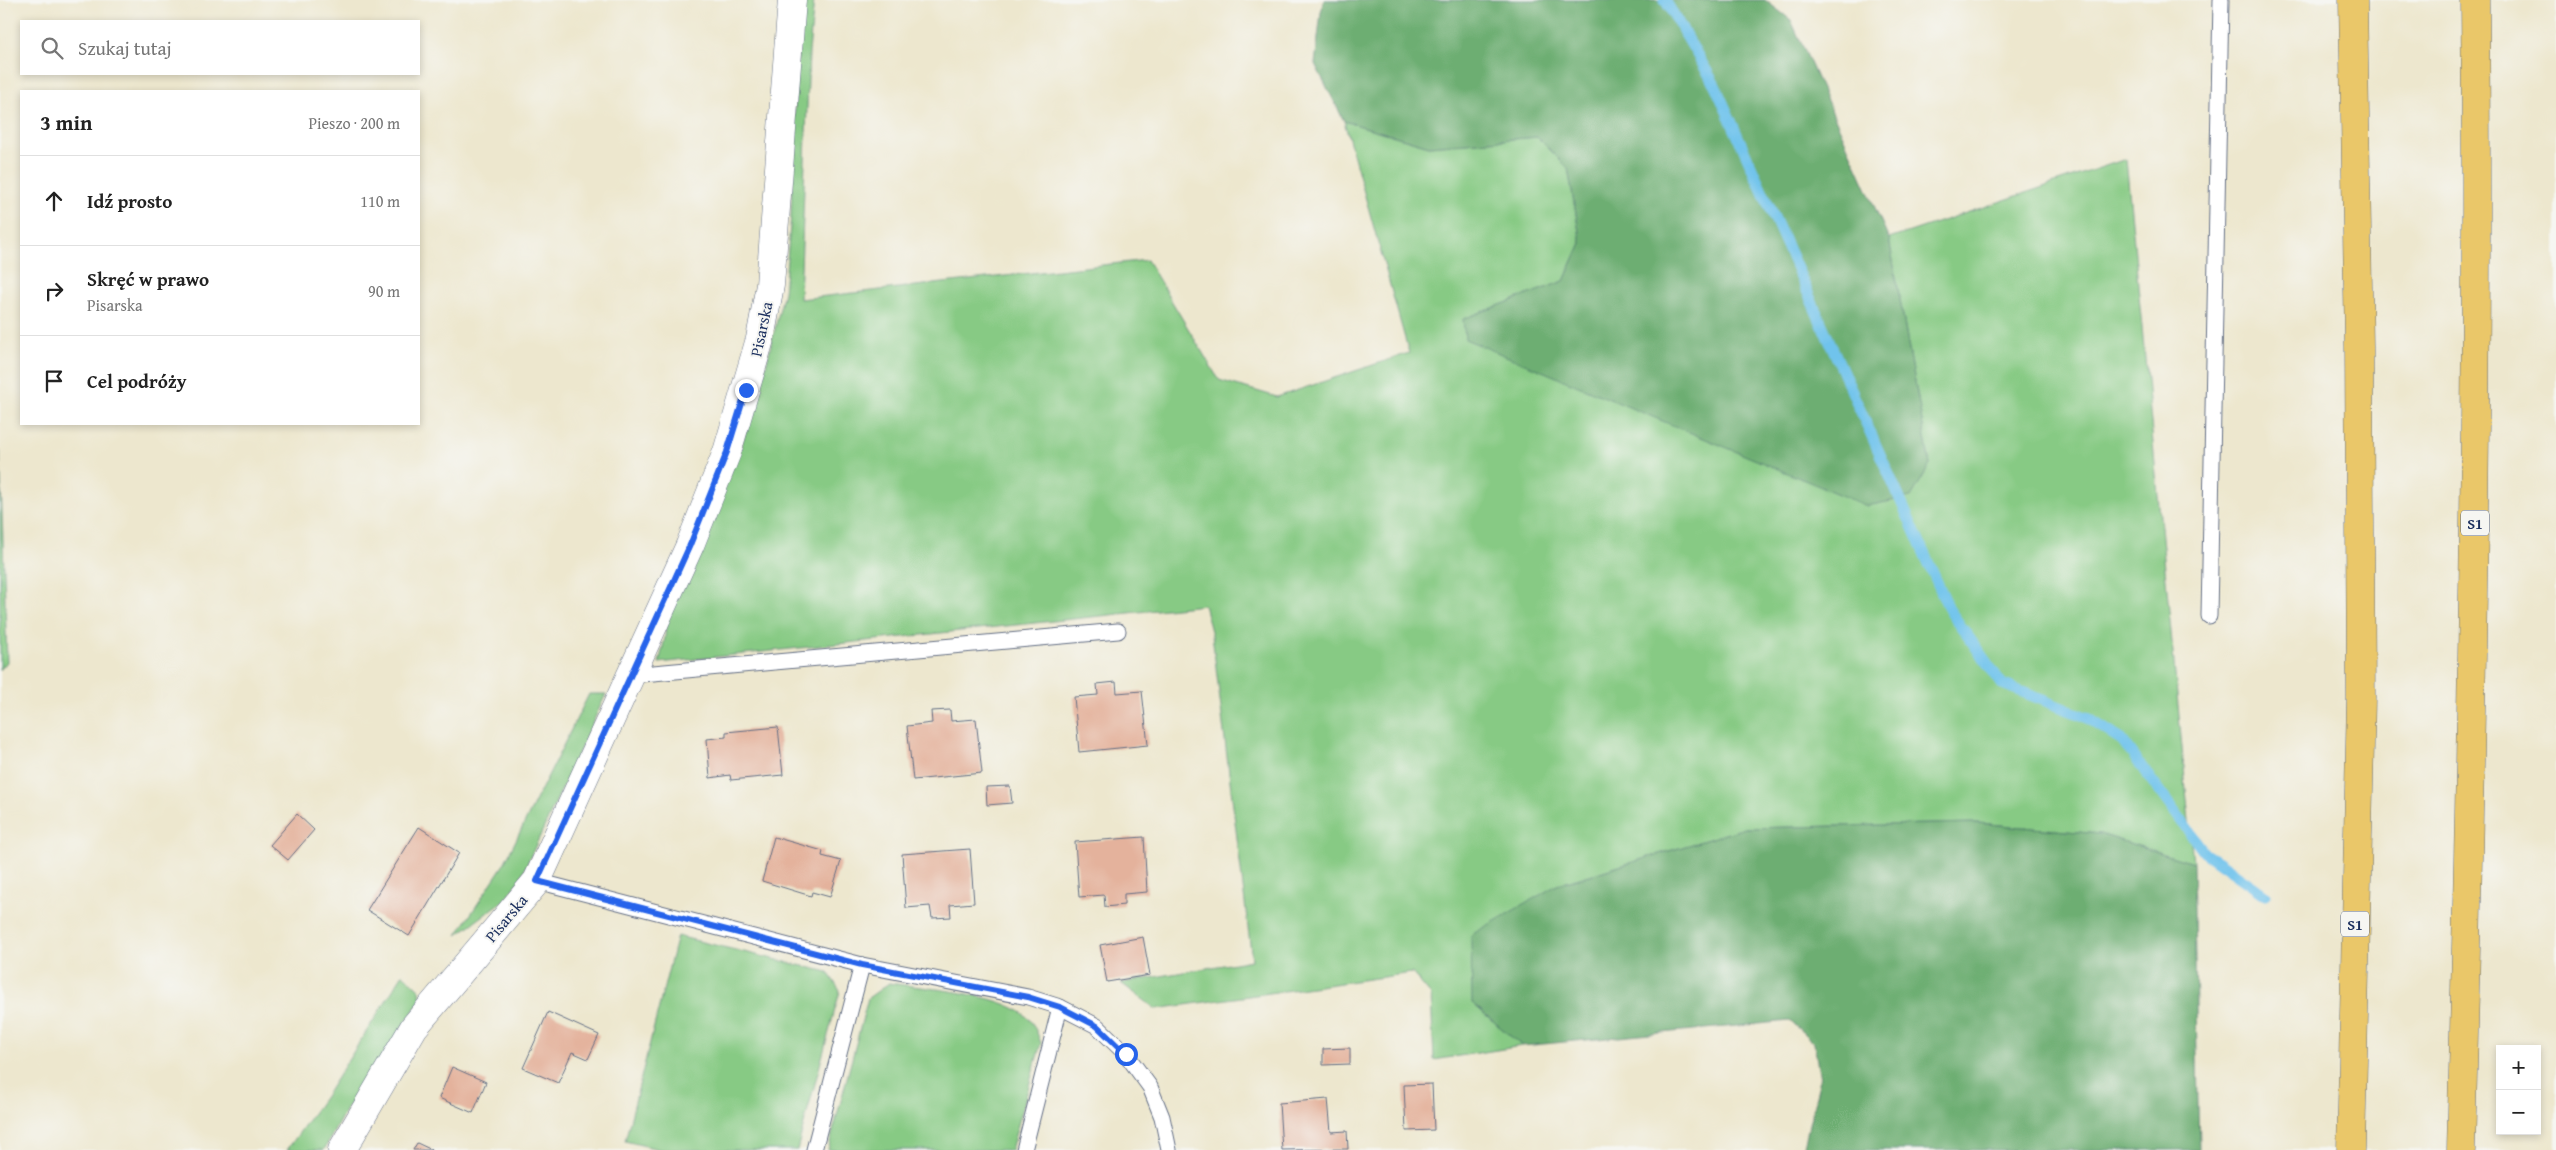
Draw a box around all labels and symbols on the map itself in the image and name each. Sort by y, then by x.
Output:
street label: Pisarska [743,299,779,359]
route end [735,379,758,402]
road number: S1 [2461,510,2489,536]
street label: Pisarska [479,889,533,947]
road number: S1 [2341,912,2369,936]
route start [1115,1043,1138,1066]

